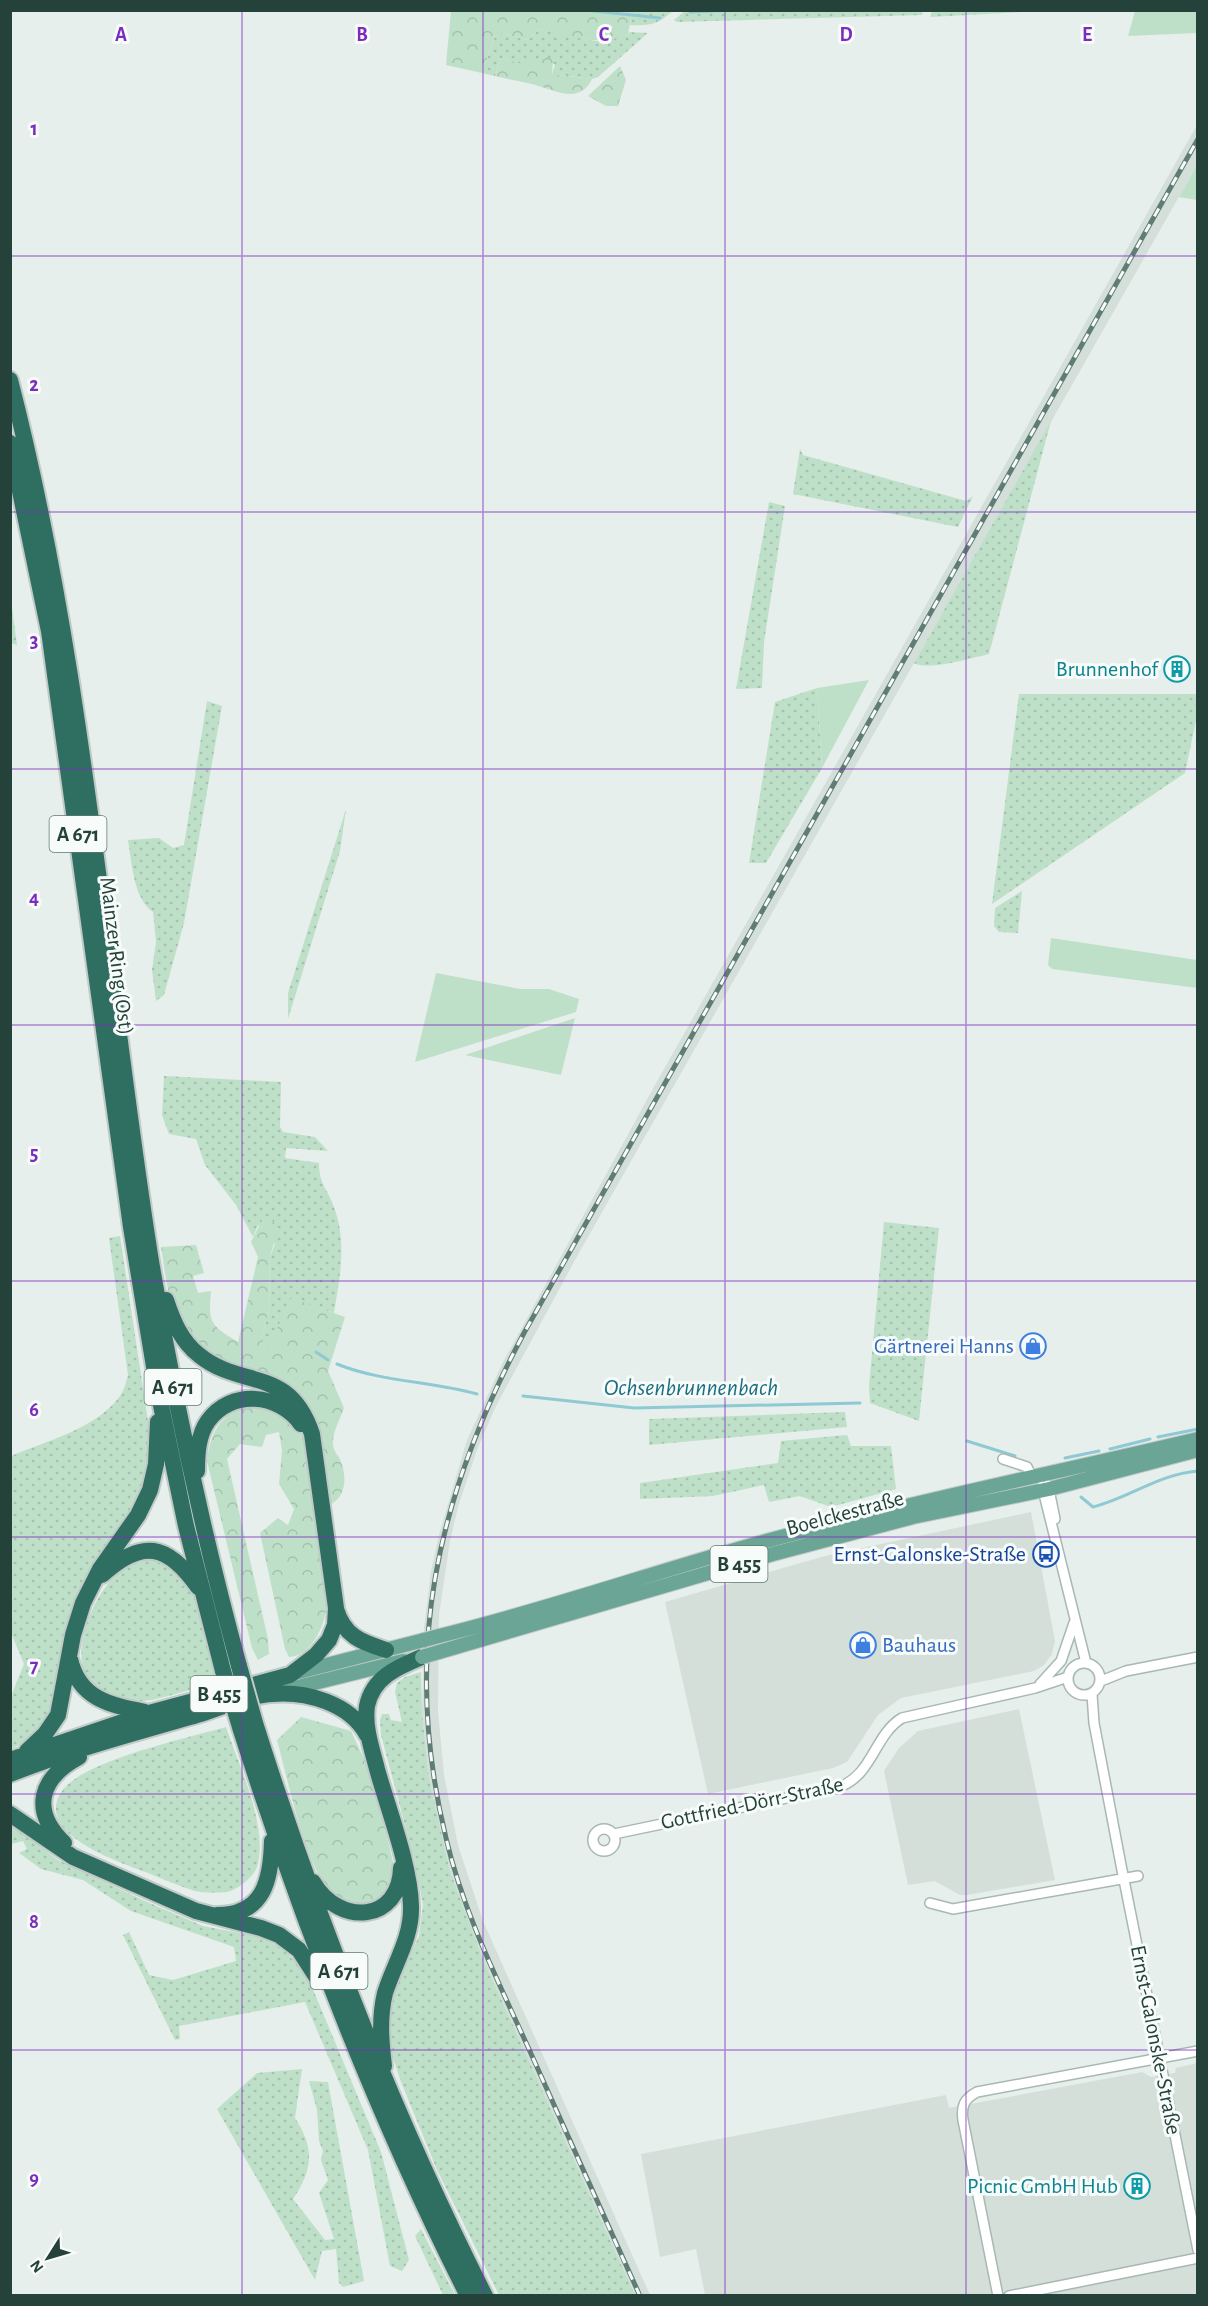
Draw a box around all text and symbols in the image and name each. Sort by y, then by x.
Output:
text: A [115,25,127,45]
text: B [356,25,368,45]
text: C [599,25,610,45]
text: D [839,25,853,45]
text: E [1082,25,1092,45]
text: 1 [30,119,38,139]
text: 2 [29,375,39,395]
text: 3 [30,631,38,651]
building icon: Brunnenhof [1162,654,1192,684]
place label: Brunnenhof [1056,658,1159,680]
road number: A 671 [50,816,106,852]
street label: Mainzer Ring (Ost) [96,876,138,1036]
text: 4 [29,888,39,908]
text: 5 [30,1144,38,1164]
shop icon: Gärtnerei Hanns [1018,1331,1048,1361]
place label: Gärtnerei Hanns [874,1335,1014,1357]
road number: A 671 [144,1369,201,1405]
water label: Ochsenbrunnenbach [604,1376,778,1400]
text: 6 [29,1400,39,1420]
street label: Boelckestraße [784,1487,906,1539]
bus stop icon: Ernst-Galonske-Straße [1031,1539,1061,1569]
place label: Ernst-Galonske-Straße [834,1543,1026,1565]
road number: B 455 [710,1546,768,1582]
shop icon: Bauhaus [848,1630,878,1660]
place label: Bauhaus [882,1634,956,1656]
text: 7 [30,1656,39,1676]
road number: B 455 [190,1676,248,1712]
street label: Gottfried-Dörr-Straße [659,1773,845,1833]
text: 8 [29,1912,39,1932]
street label: Ernst-Galonske-Straße [1127,1943,1185,2137]
road number: A 671 [310,1953,368,1989]
text: 9 [29,2169,39,2189]
building icon: Picnic GmbH Hub [1122,2171,1152,2201]
place label: Picnic GmbH Hub [967,2175,1118,2197]
north arrow [18,2228,78,2288]
text: N [27,2257,47,2276]

